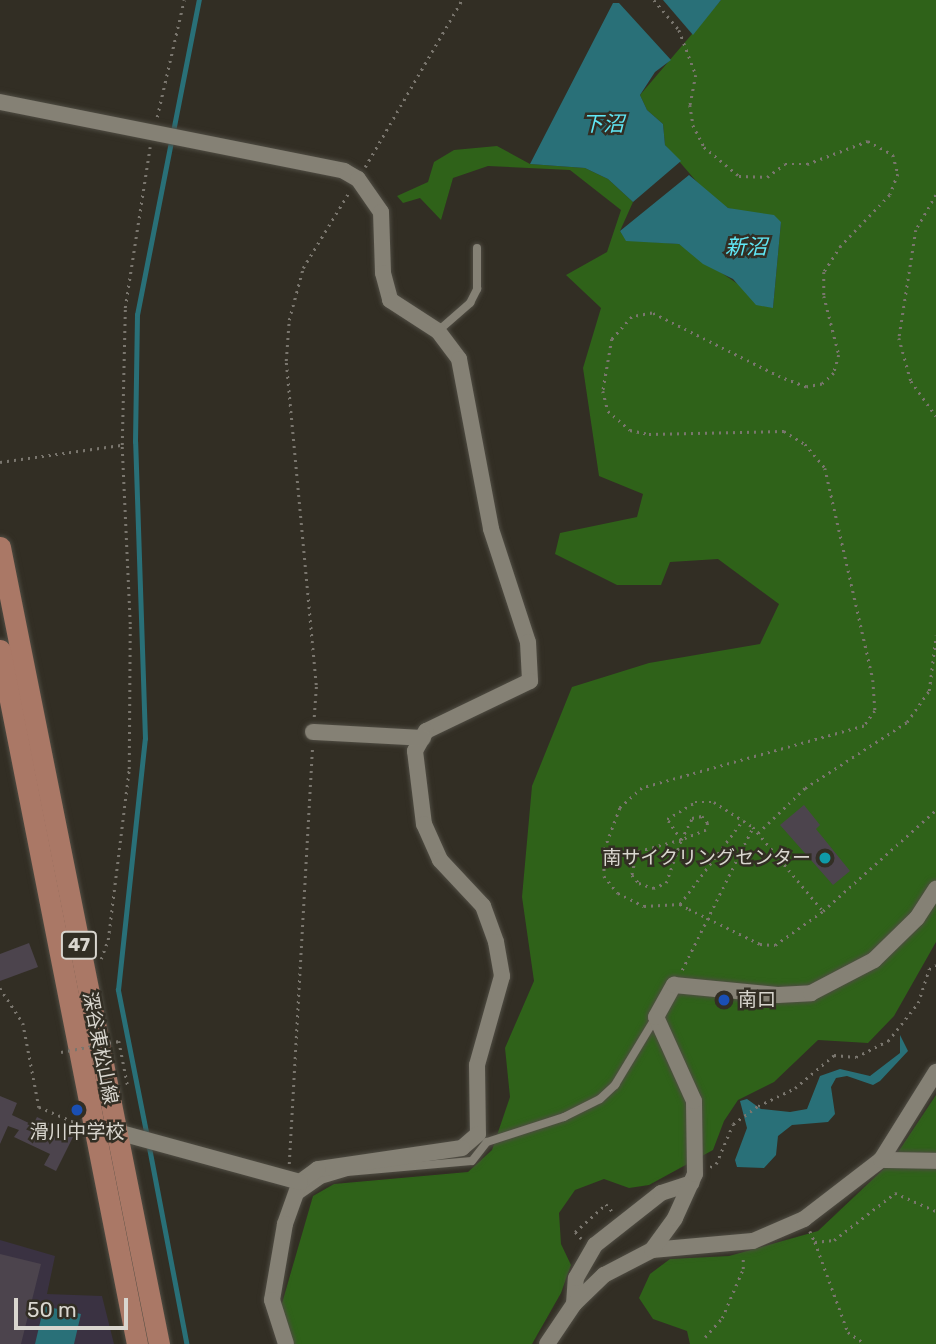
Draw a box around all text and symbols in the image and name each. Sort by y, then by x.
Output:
water label: 下沼 [582,111,624,137]
water label: 新沼 [725,234,767,260]
place label: 南サイクリングセンター [602,847,811,869]
marker: 南サイクリングセンター [817,850,833,866]
road number: 47 [60,930,98,960]
place label: 南口 [738,989,776,1011]
street label: 深谷東松山線 [78,990,122,1106]
marker: 南口 [716,992,732,1008]
marker: 滑川中学校 [69,1102,85,1118]
place label: 滑川中学校 [30,1121,124,1143]
scale bar [18,1284,131,1328]
text: 50 m [27,1297,77,1322]

